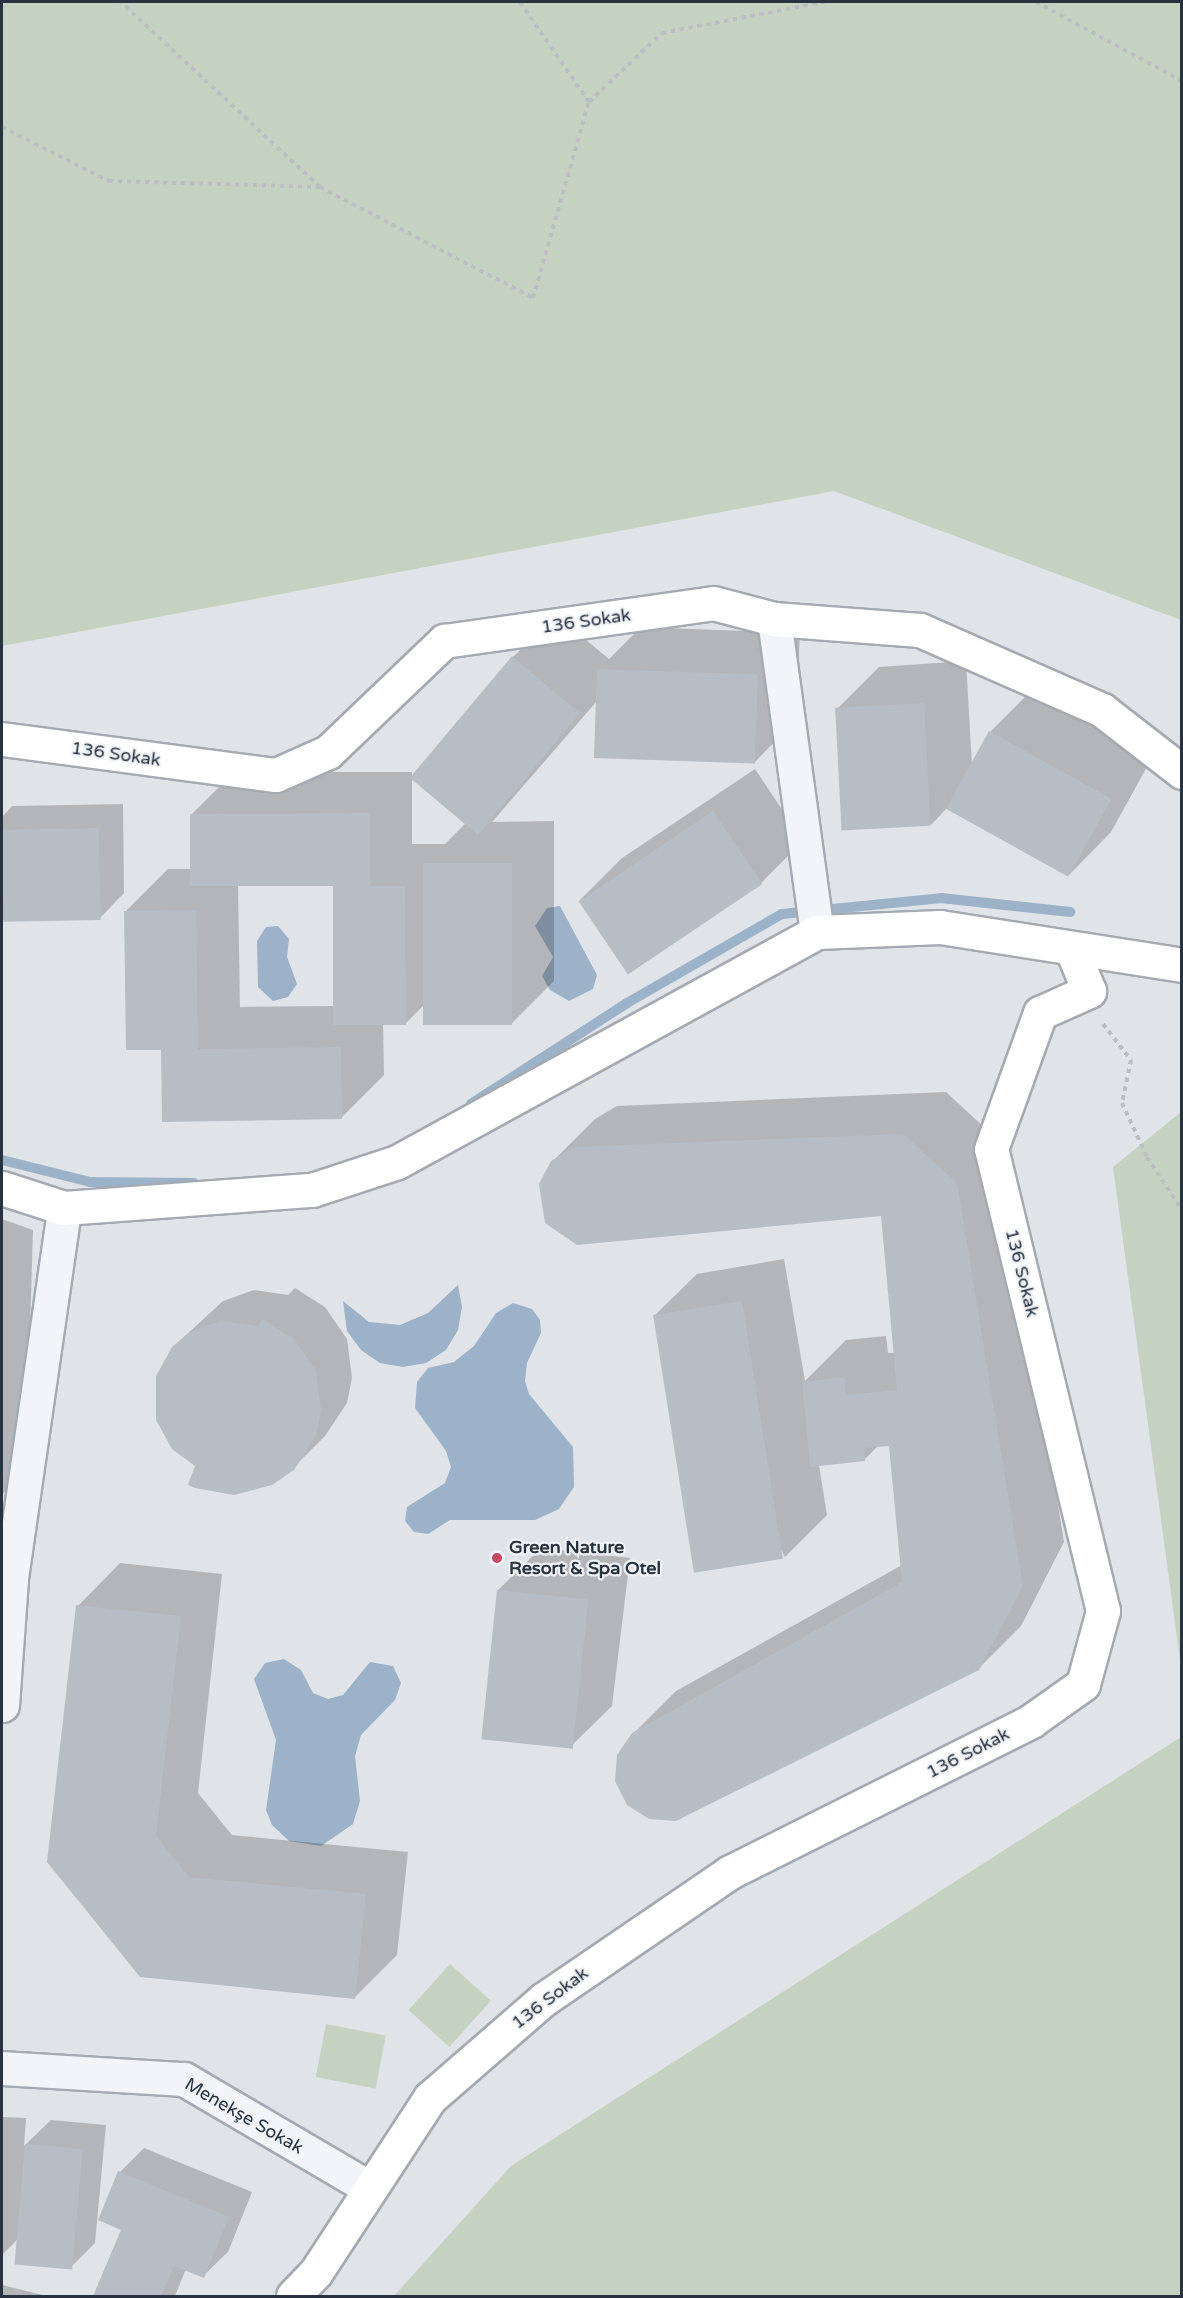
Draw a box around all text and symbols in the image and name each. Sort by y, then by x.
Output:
street label: 136 Sokak [540,604,632,638]
street label: 136 Sokak [70,737,162,771]
street label: 136 Sokak [1001,1227,1043,1319]
place label: Green Nature Resort & Spa Otel [509,1537,661,1580]
marker: Green Nature Resort & Spa Otel [490,1551,504,1565]
street label: 136 Sokak [923,1723,1013,1783]
street label: 136 Sokak [507,1962,593,2034]
street label: Menekşe Sokak [181,2073,307,2159]

